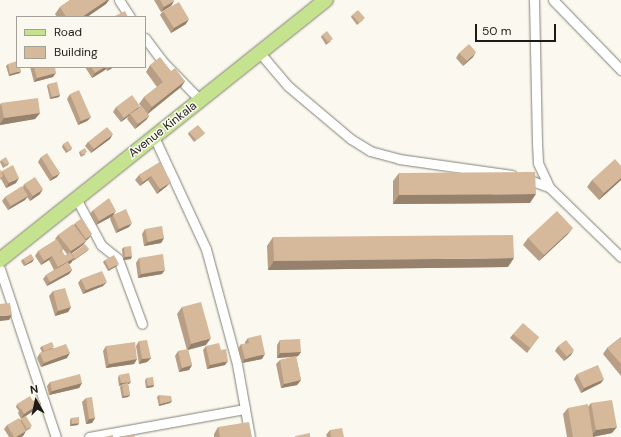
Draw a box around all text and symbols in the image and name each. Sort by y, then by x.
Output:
legend [16,16,146,68]
scale bar [477,16,558,42]
text: 50 m [482,23,511,39]
text: Road [54,24,82,40]
text: Building [54,44,98,60]
street label: Avenue Kinkala [126,99,200,161]
north arrow [16,381,56,421]
text: N [29,382,39,397]

